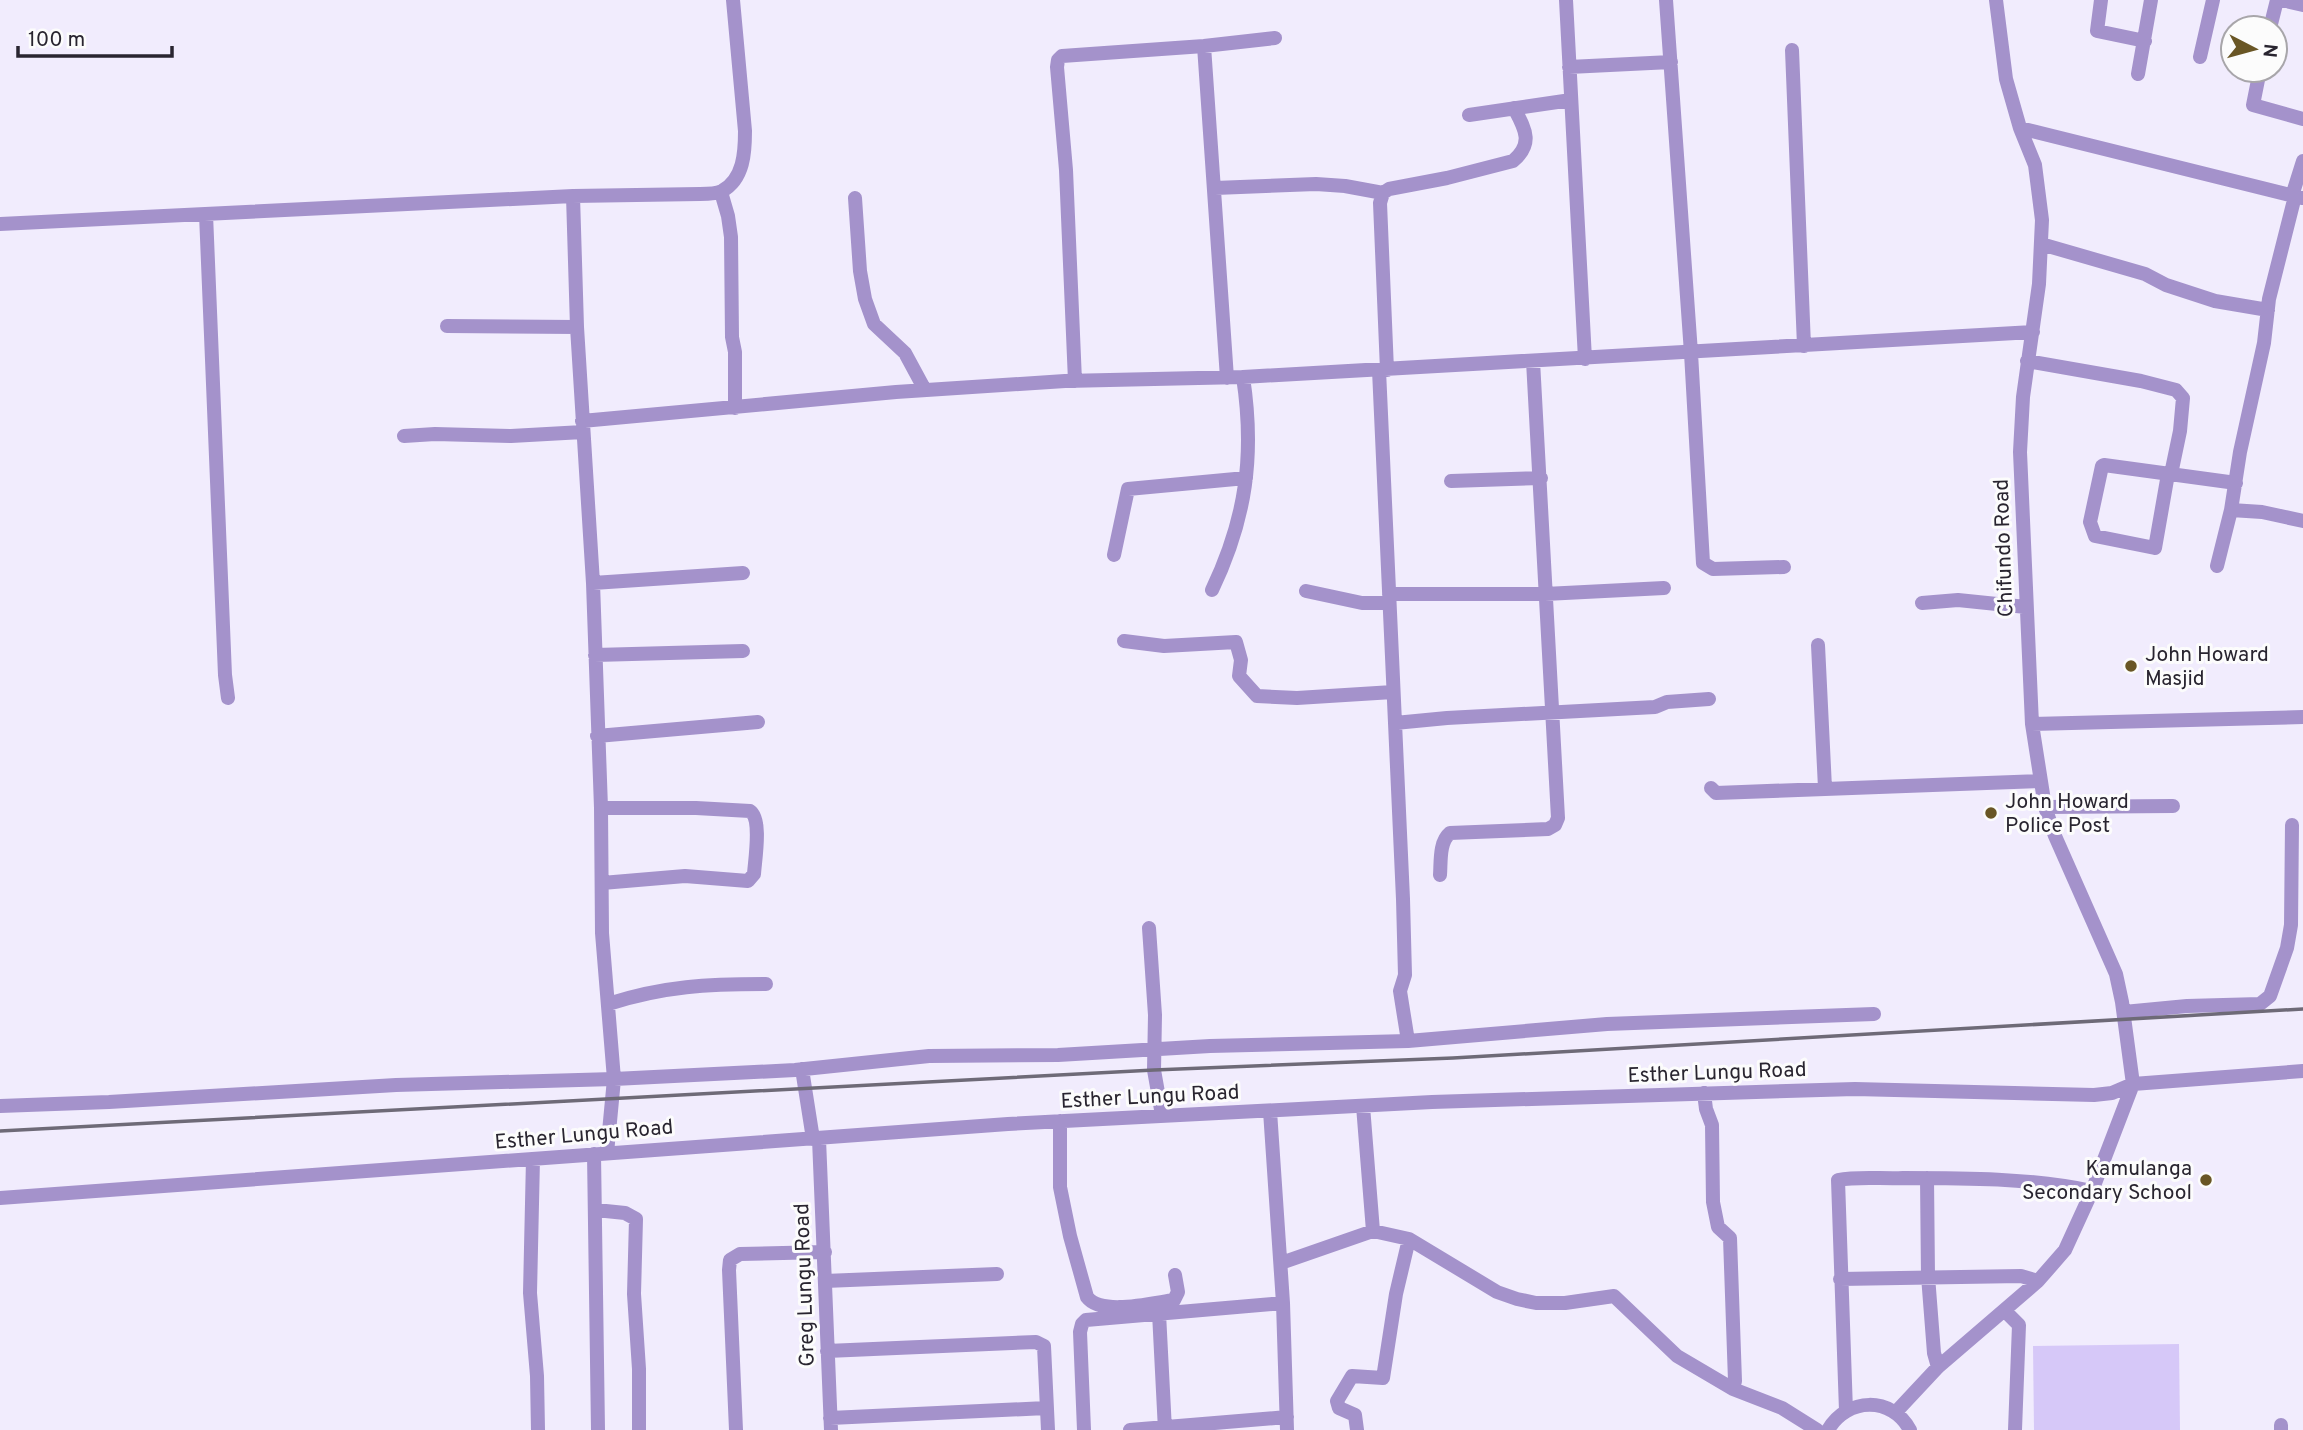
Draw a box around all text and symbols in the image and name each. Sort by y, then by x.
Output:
scale bar [18,14,172,58]
north arrow [2219,14,2289,84]
text: 100 m [28,27,85,54]
text: N [2256,43,2282,59]
street label: Chifundo Road [1989,478,2020,618]
place label: John Howard Masjid [2145,642,2269,693]
marker: John Howard Masjid [2123,658,2139,674]
place label: John Howard Police Post [2005,789,2129,840]
marker: John Howard Police Post [1983,805,1999,821]
street label: Esther Lungu Road [1627,1057,1807,1090]
street label: Esther Lungu Road [1060,1079,1240,1116]
street label: Esther Lungu Road [494,1114,675,1157]
place label: Kamulanga Secondary School [2022,1156,2192,1207]
marker: Kamulanga Secondary School [2198,1172,2214,1188]
street label: Greg Lungu Road [789,1203,822,1367]

